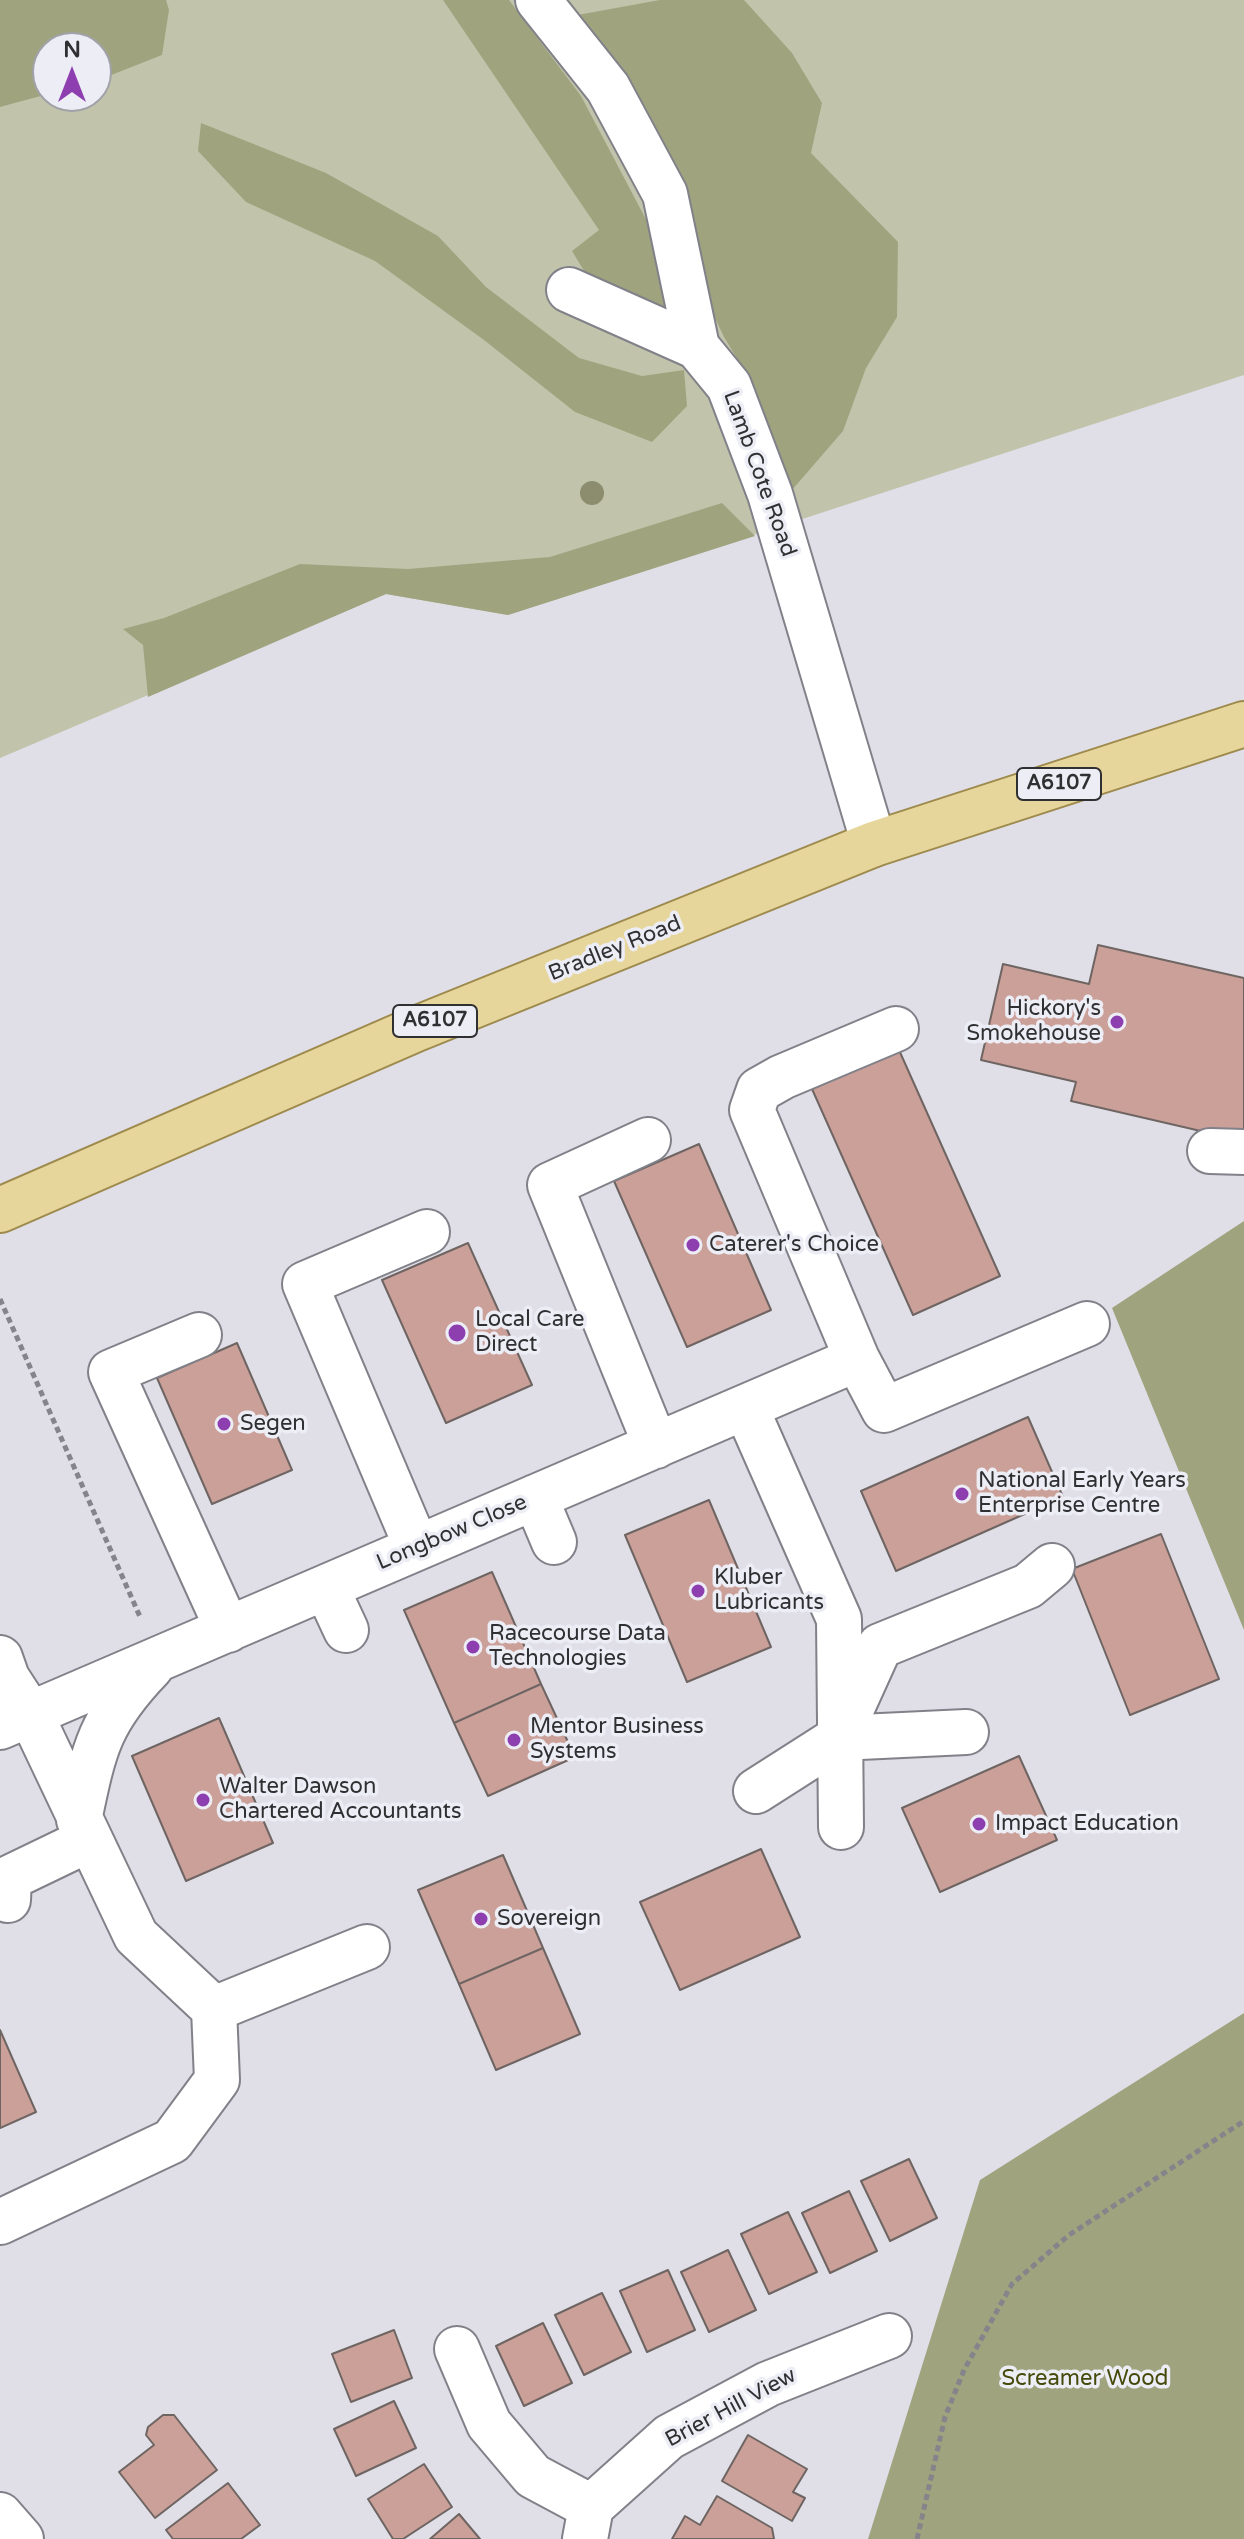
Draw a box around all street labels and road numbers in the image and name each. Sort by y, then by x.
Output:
street label: Lamb Cote Road [717,387,801,561]
road number: A6107 [1017,768,1101,800]
street label: Bradley Road [545,910,685,988]
road number: A6107 [393,1005,477,1037]
street label: Longbow Close [373,1489,531,1577]
street label: Brier Hill View [661,2362,801,2454]

